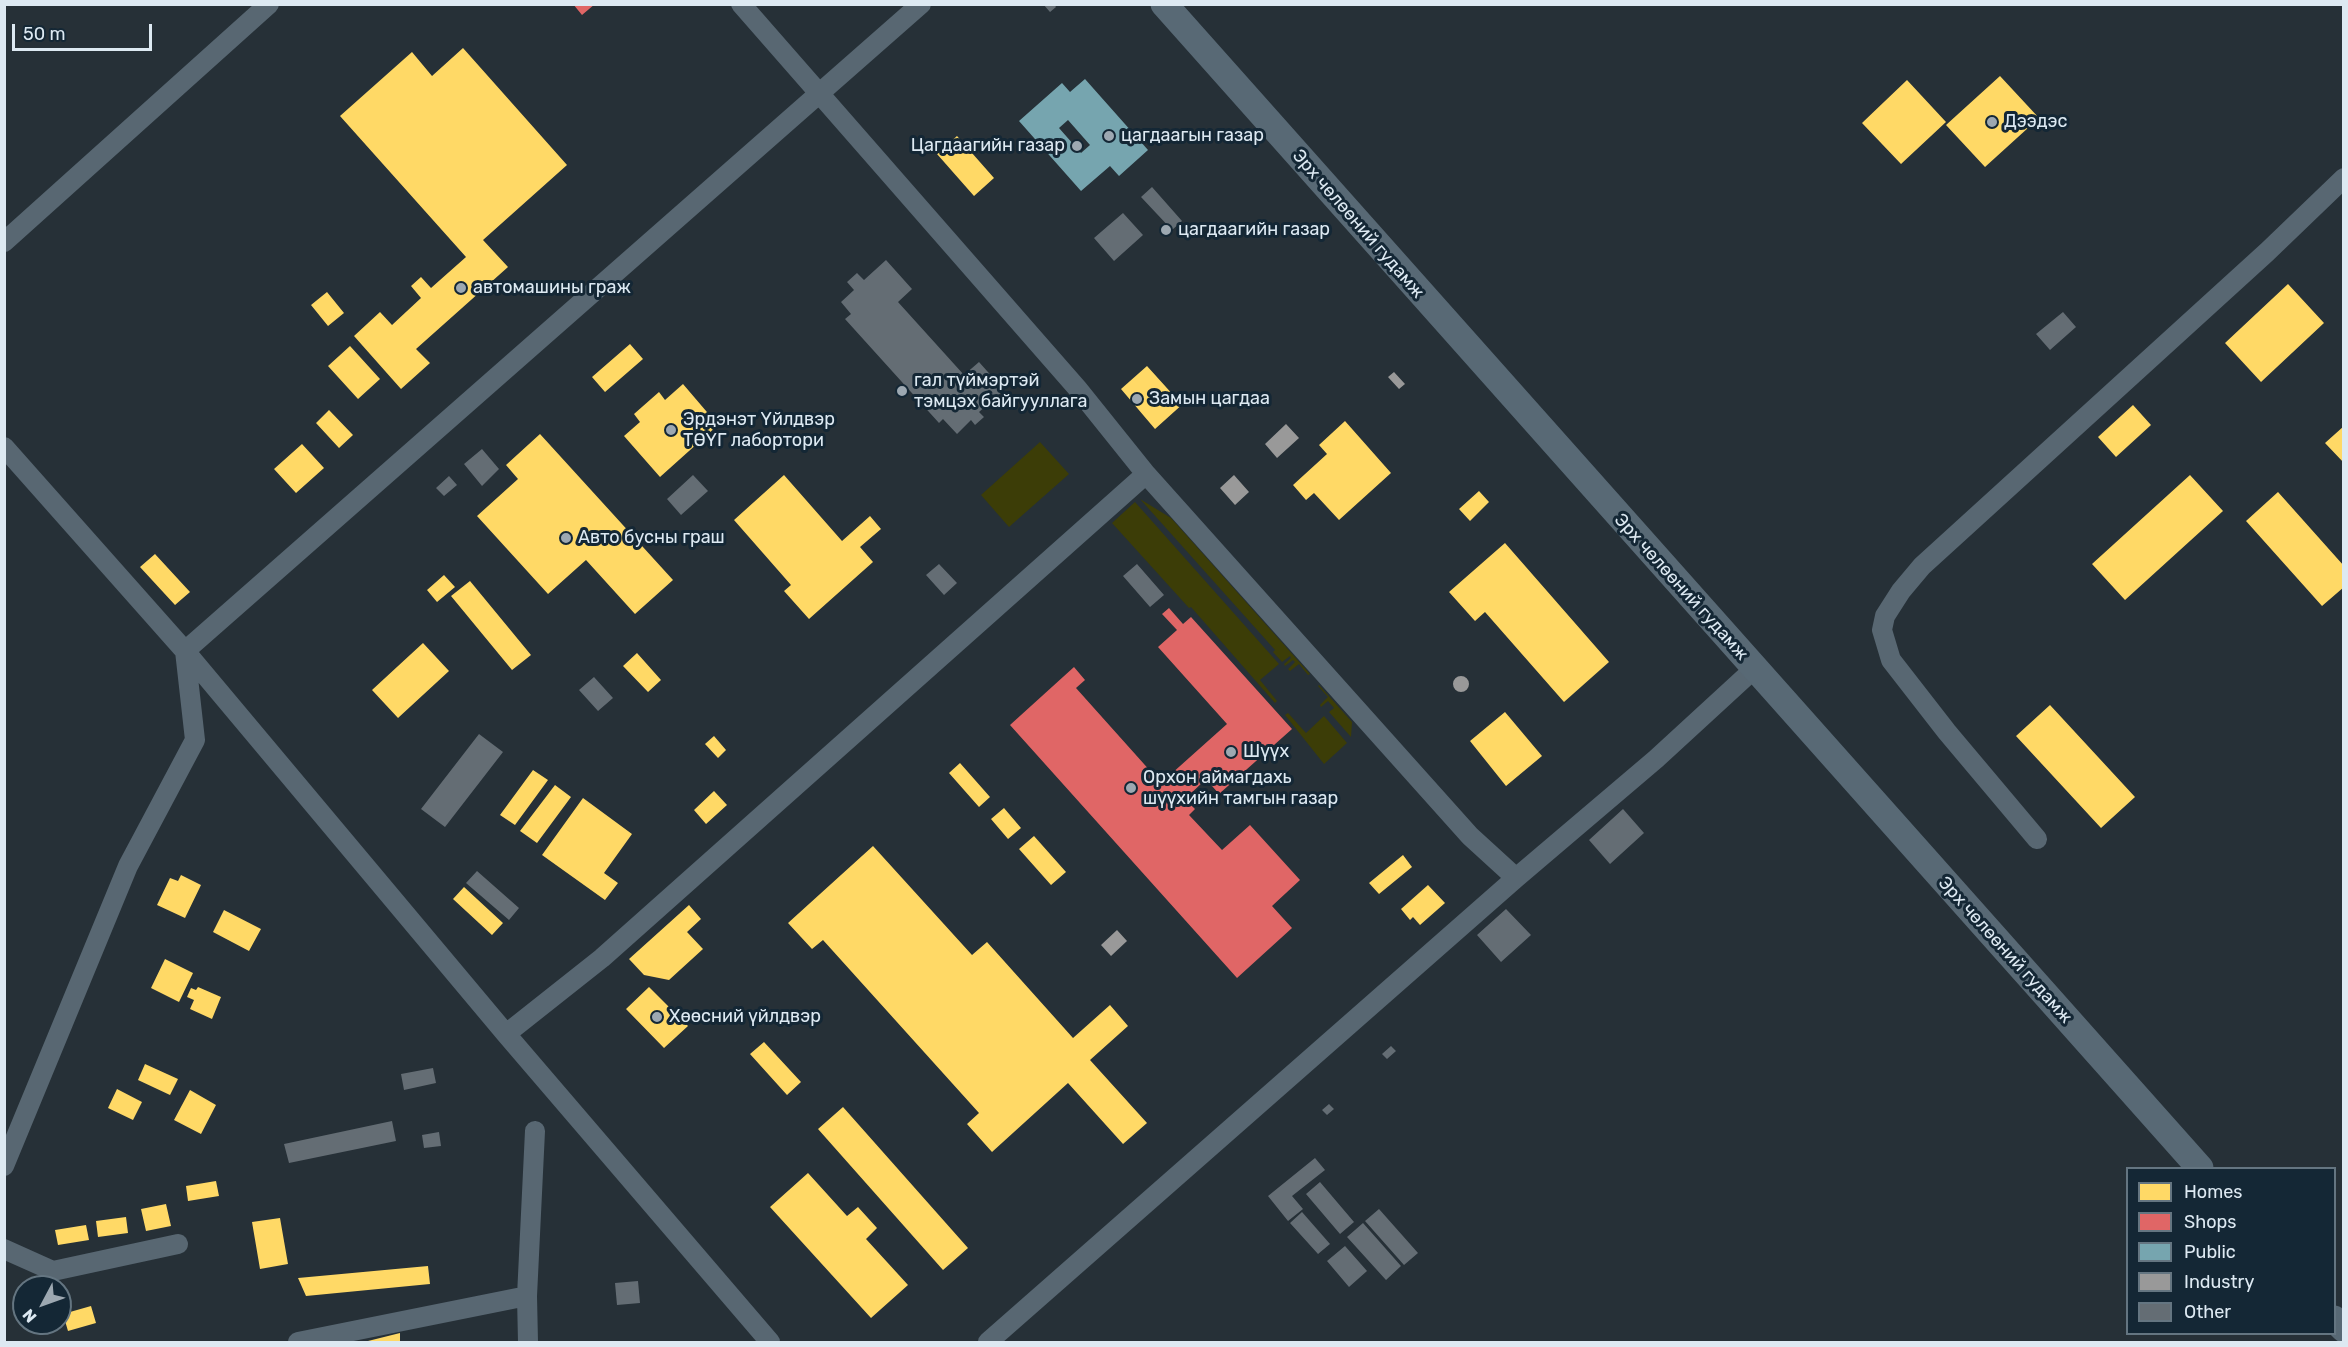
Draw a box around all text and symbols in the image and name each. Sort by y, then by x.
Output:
scale bar [15,12,154,50]
text: 50 m [23,23,66,45]
place label: Дээдэс [2004,111,2067,133]
marker: Дээдэс [1985,115,1999,129]
place label: цагдаагын газар [1121,125,1264,147]
marker: цагдаагын газар [1102,129,1116,143]
place label: Цагдаагийн газар [911,135,1065,157]
marker: Цагдаагийн газар [1070,139,1084,153]
street label: Эрх чөлөөний гудамж [1288,145,1428,303]
place label: цагдаагийн газар [1178,219,1330,241]
marker: цагдаагийн газар [1159,223,1173,237]
place label: автомашины граж [473,277,631,299]
marker: автомашины граж [454,281,468,295]
place label: гал түймэртэй тэмцэх байгууллага [914,370,1087,412]
marker: гал түймэртэй тэмцэх байгууллага [895,384,909,398]
place label: Замын цагдаа [1149,388,1270,410]
marker: Замын цагдаа [1130,392,1144,406]
place label: Эрдэнэт Үйлдвэр ТӨҮГ лабортори [683,409,835,452]
marker: Эрдэнэт Үйлдвэр ТӨҮГ лабортори [664,423,678,437]
street label: Эрх чөлөөний гудамж [1609,509,1753,665]
place label: Авто бусны граш [578,527,725,549]
marker: Авто бусны граш [559,531,573,545]
place label: Шүүх [1243,741,1289,763]
marker: Шүүх [1224,745,1238,759]
place label: Орхон аймагдахь шүүхийн тамгын газар [1143,767,1338,810]
marker: Орхон аймагдахь шүүхийн тамгын газар [1124,781,1138,795]
street label: Эрх чөлөөний гудамж [1933,872,2077,1028]
place label: Хөөсний үйлдвэр [669,1006,821,1028]
marker: Хөөсний үйлдвэр [650,1010,664,1024]
legend [2126,1167,2336,1335]
text: Homes [2184,1181,2242,1203]
text: Shops [2184,1211,2236,1233]
text: Public [2184,1241,2236,1263]
text: Industry [2184,1271,2254,1293]
north arrow [12,1275,72,1335]
text: Other [2184,1301,2231,1323]
text: N [19,1305,40,1326]

